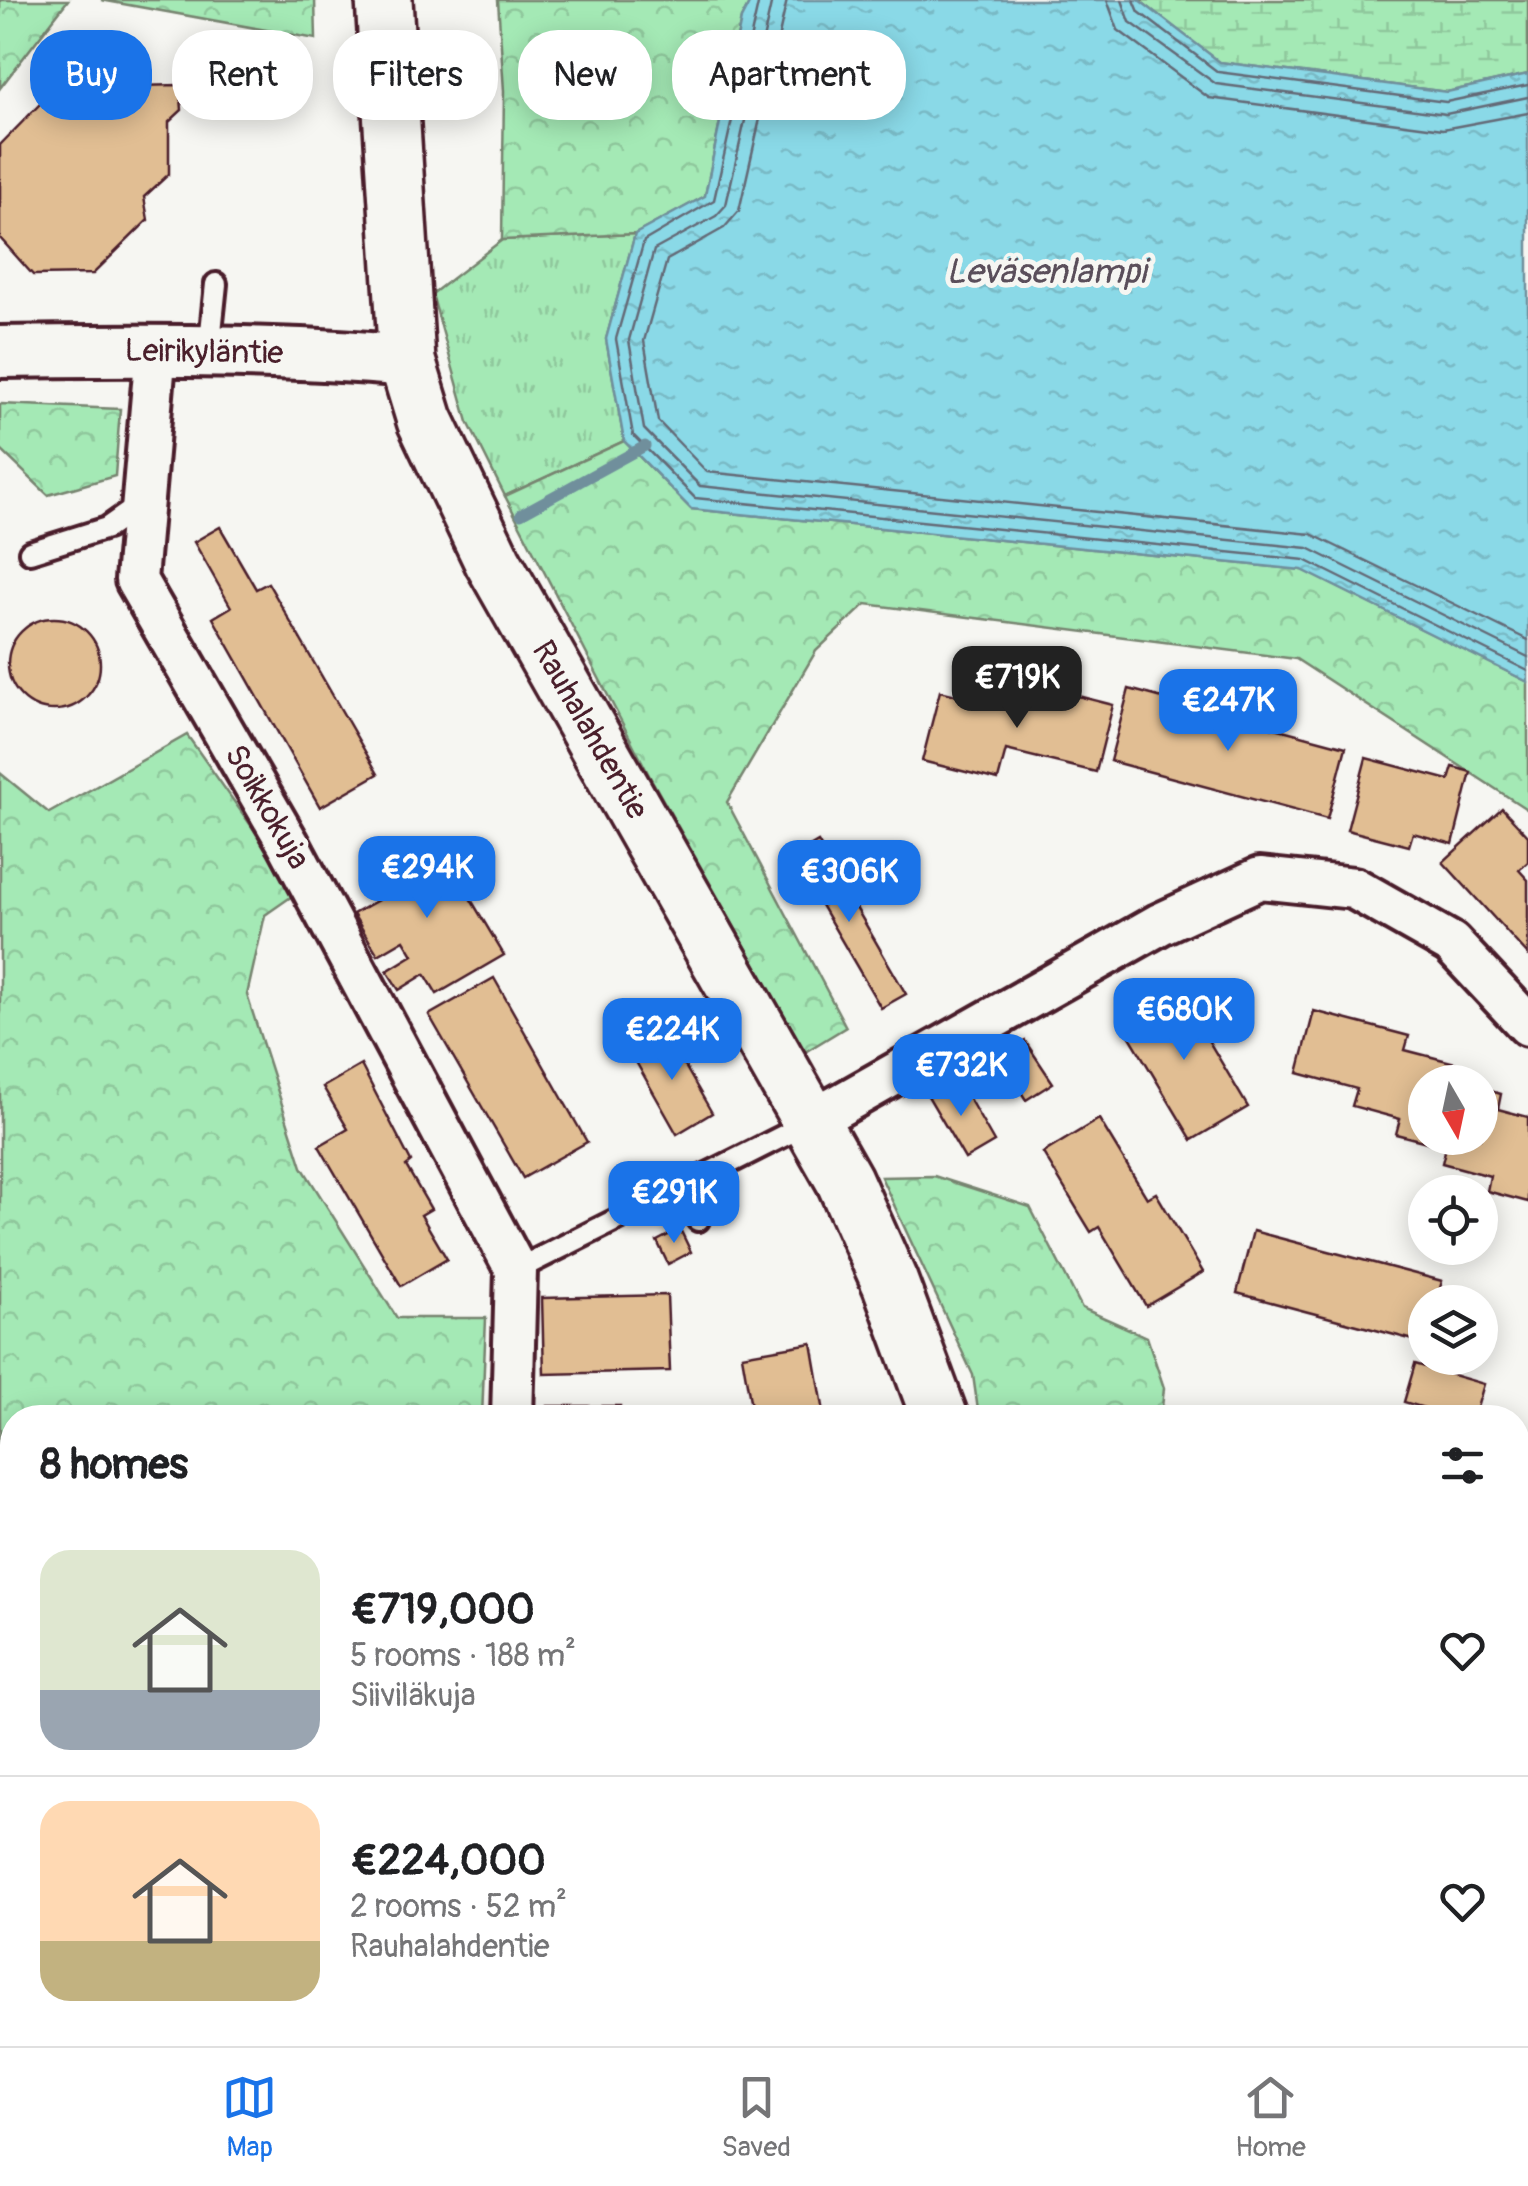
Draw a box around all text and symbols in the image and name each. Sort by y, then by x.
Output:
chip: Buy [30,30,152,120]
chip: Rent [172,30,313,120]
chip: Filters [333,30,498,120]
chip: New [518,30,652,120]
chip: Apartment [672,30,906,120]
water label: Leväsenlampi [946,250,1151,294]
street label: Leirikyläntie [124,331,284,373]
street label: Rauhalahdentie [523,634,657,827]
pin: €719K [947,646,1087,731]
text: €719K [974,658,1060,698]
pin: €247K [1158,669,1298,754]
text: €247K [1181,681,1275,721]
street label: Soikkokuja [215,738,319,876]
pin: €294K [357,836,497,921]
pin: €306K [779,840,919,925]
text: €294K [380,848,474,888]
text: €306K [800,852,898,892]
pin: €680K [1114,978,1254,1063]
text: €680K [1135,990,1233,1030]
pin: €224K [602,998,742,1083]
text: €224K [625,1010,719,1050]
pin: €732K [891,1034,1031,1119]
text: €732K [914,1046,1008,1086]
north arrow [1408,1065,1498,1155]
map controls [1408,1065,1498,1375]
pin: €291K [604,1161,744,1246]
text: €291K [630,1173,718,1213]
button: locate [1408,1175,1498,1265]
button: layers [1408,1285,1498,1375]
icon: filters [1435,1438,1490,1493]
text: 8 homes [40,1439,188,1491]
text: €719,000 [350,1584,535,1636]
icon: home [120,1590,240,1710]
icon: heart [1435,1623,1490,1678]
text: 5 rooms · 188 m² [350,1636,576,1676]
text: Siiviläkuja [350,1676,476,1716]
text: €224,000 [350,1835,546,1887]
icon: home [120,1841,240,1961]
icon: heart [1435,1874,1490,1929]
text: 2 rooms · 52 m² [350,1887,567,1927]
text: Rauhalahdentie [350,1927,550,1967]
tab: Map [222,2070,277,2165]
tab: Saved [721,2070,791,2165]
tab: Home [1235,2070,1306,2165]

